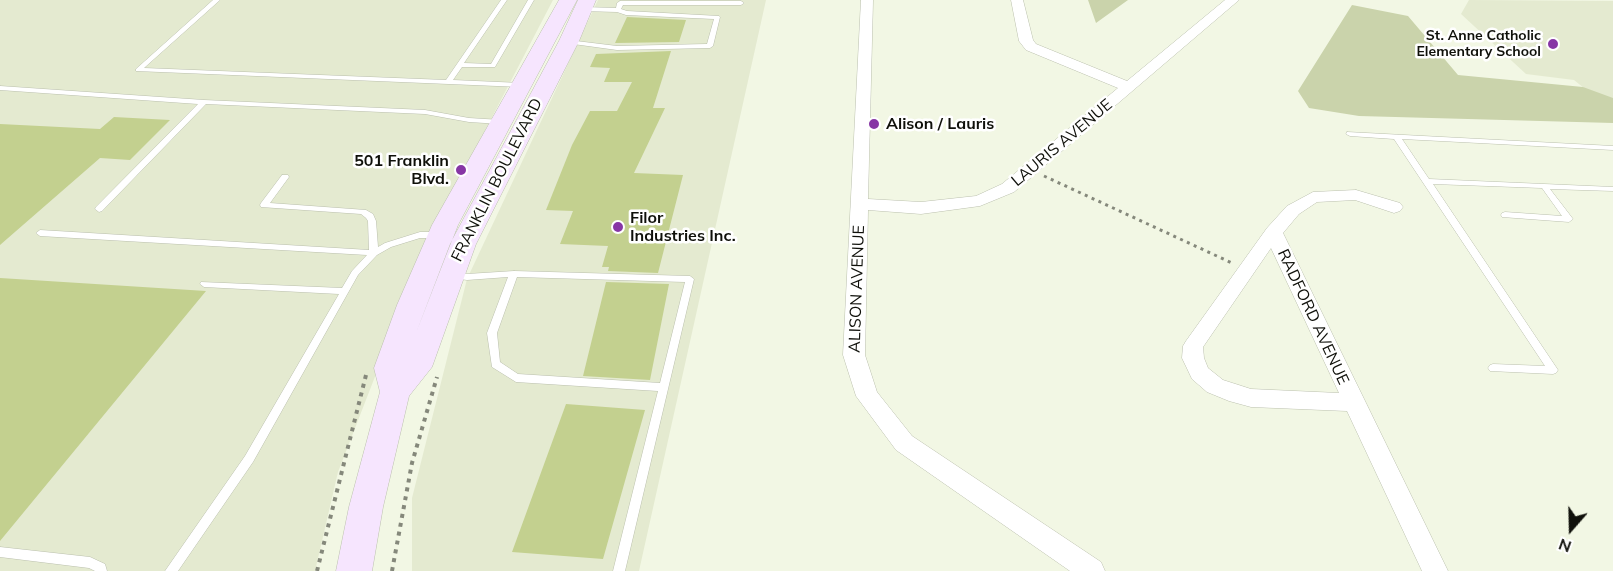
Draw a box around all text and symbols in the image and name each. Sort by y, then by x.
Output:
place label: St. Anne Catholic Elementary School [1417,28,1541,60]
marker: St. Anne Catholic Elementary School [1546,37,1560,51]
street label: FRANKLIN BOULEVARD [447,95,547,265]
street label: LAURIS AVENUE [1008,95,1116,191]
place label: Alison / Lauris [886,114,994,134]
marker: Alison / Lauris [867,117,881,131]
place label: 501 Franklin Blvd. [354,151,449,189]
marker: 501 Franklin Blvd. [454,163,468,177]
place label: Filor Industries Inc. [630,208,736,246]
marker: Filor Industries Inc. [611,220,625,234]
street label: ALISON AVENUE [845,225,869,353]
street label: RADFORD AVENUE [1273,246,1353,388]
north arrow [1541,499,1601,559]
text: N [1556,534,1574,557]

